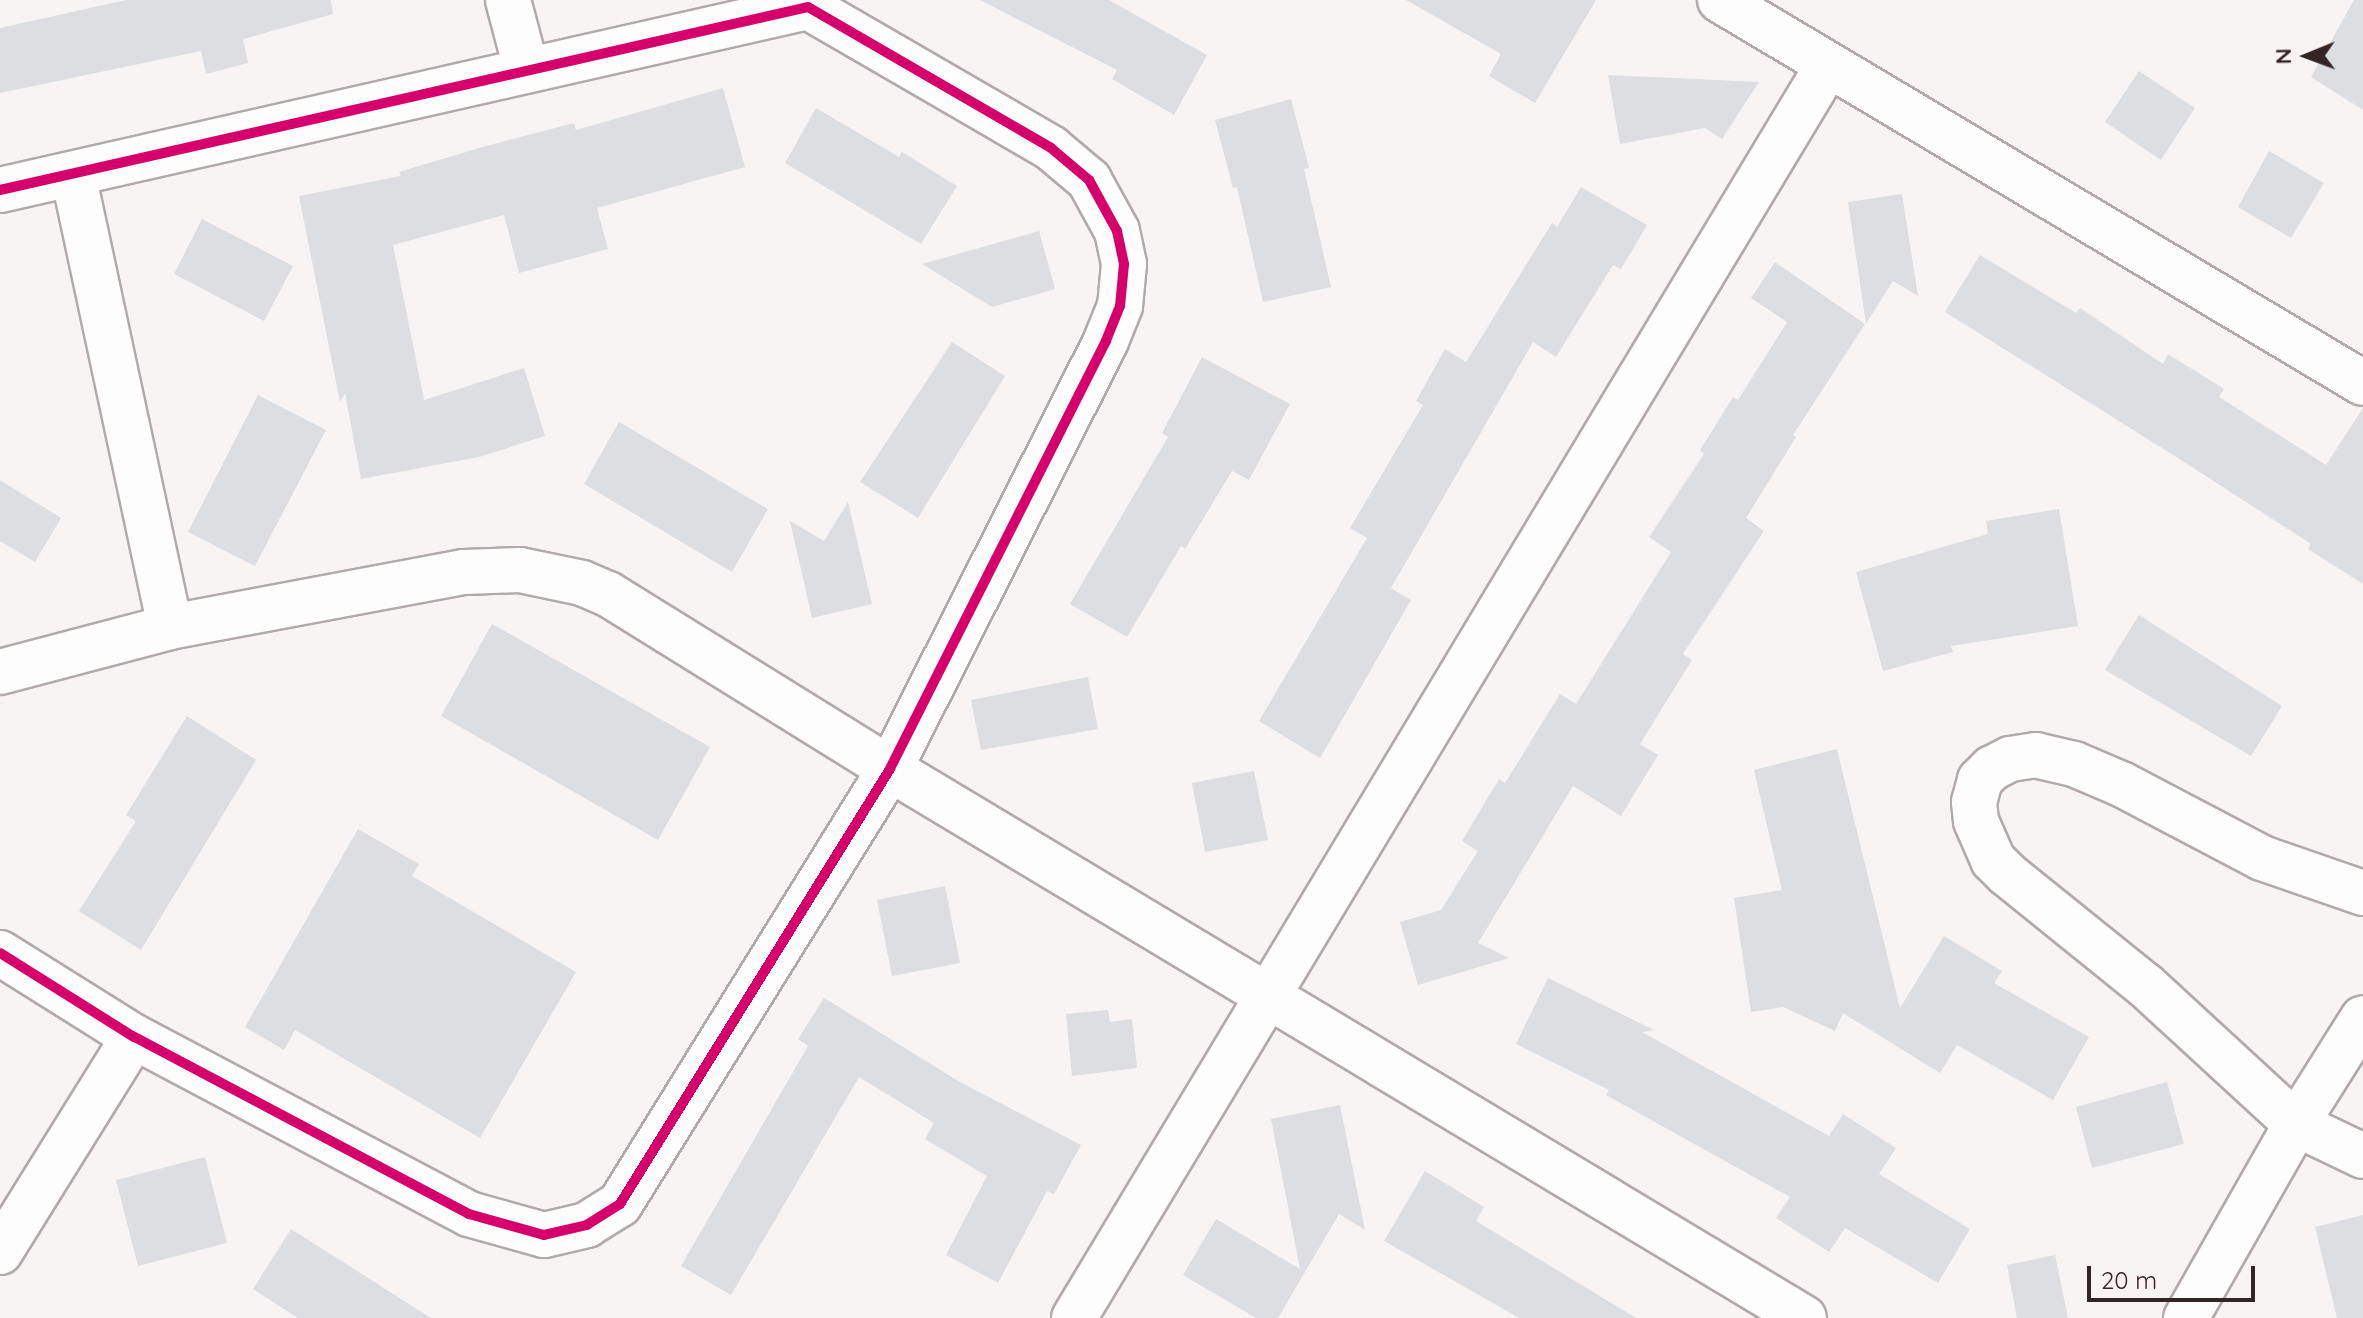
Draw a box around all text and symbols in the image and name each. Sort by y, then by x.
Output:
north arrow [2267,16,2347,96]
text: N [2269,48,2297,65]
scale bar [2091,1250,2259,1300]
text: 20 m [2101,1265,2157,1295]

